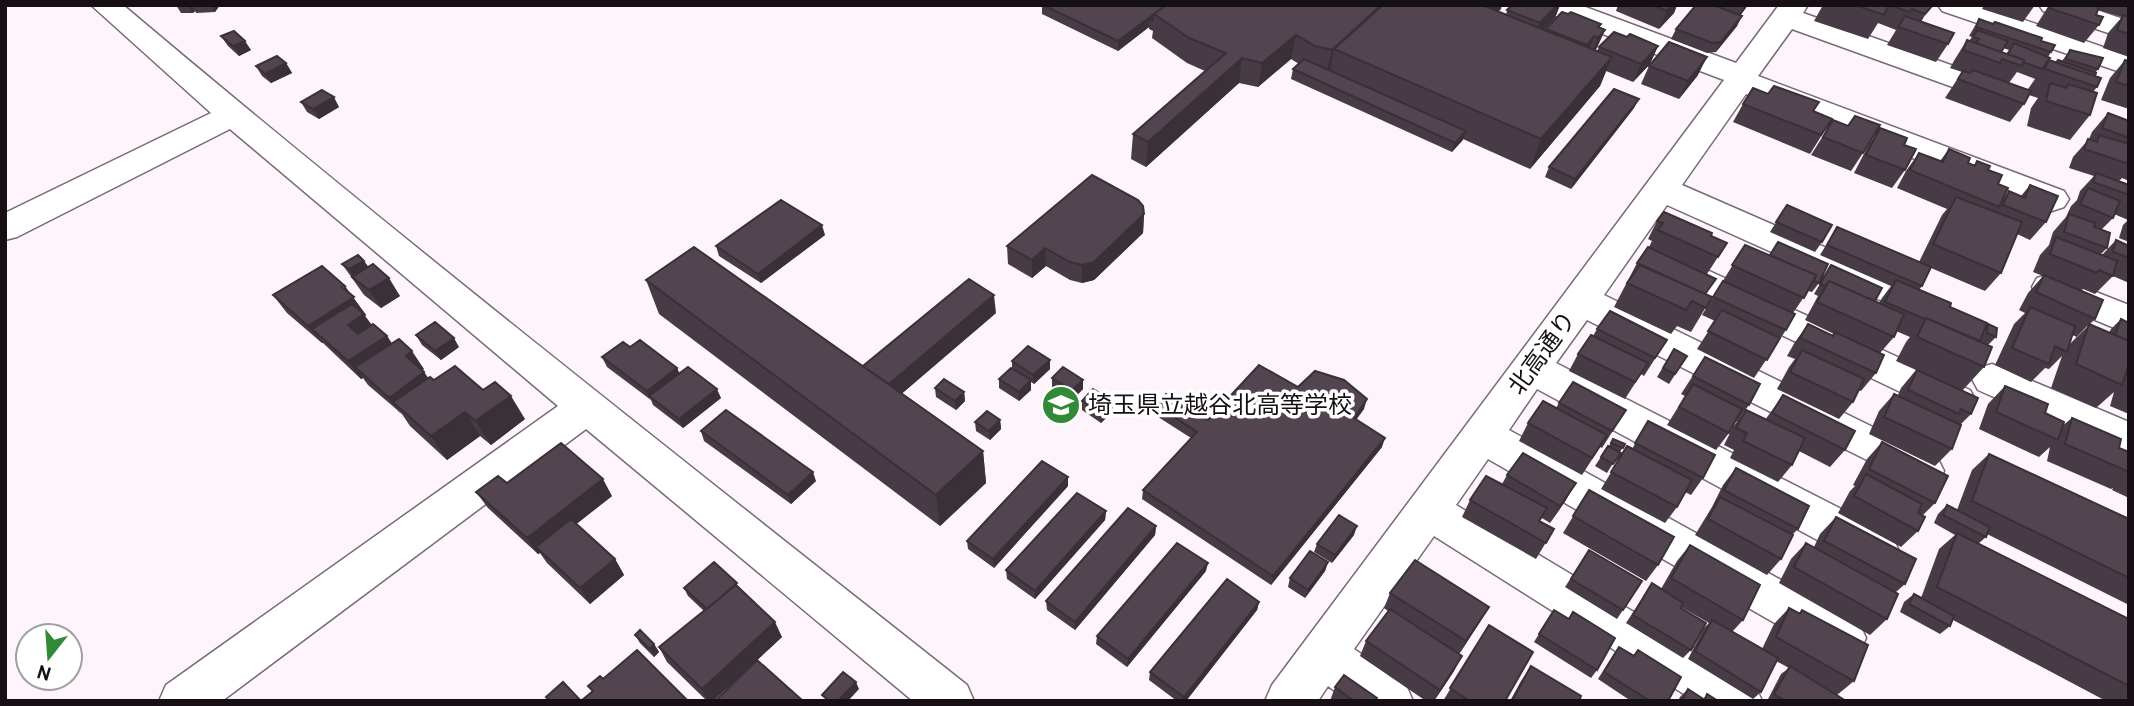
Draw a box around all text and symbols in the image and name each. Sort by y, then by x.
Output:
street label: 北高通り [1503,307,1584,402]
school or university icon: 埼玉県立越谷北高等学校 [1040,384,1082,426]
place label: 埼玉県立越谷北高等学校 [1088,392,1352,422]
north arrow [14,622,84,692]
text: N [35,658,55,685]

